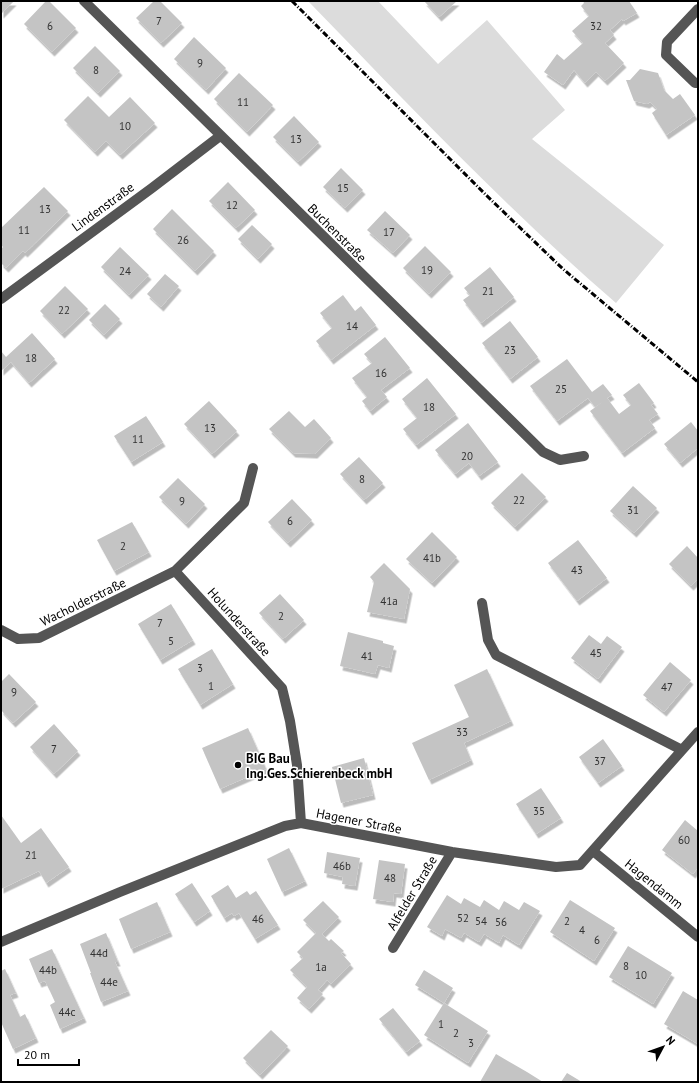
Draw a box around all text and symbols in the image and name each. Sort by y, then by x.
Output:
house number: 7 [156,14,162,28]
house number: 6 [47,19,53,33]
house number: 32 [590,19,602,33]
house number: 9 [197,56,203,70]
house number: 8 [93,63,99,77]
house number: 11 [237,95,249,109]
house number: 10 [119,119,131,133]
house number: 13 [290,132,302,146]
street label: Lindenstraße [68,179,138,235]
house number: 15 [337,181,349,195]
house number: 12 [226,198,238,212]
street label: Buchenstraße [304,200,370,266]
house number: 13 [39,202,51,216]
house number: 11 [18,223,30,237]
house number: 17 [383,225,395,239]
house number: 26 [177,233,189,247]
house number: 19 [421,263,433,277]
house number: 24 [119,264,131,278]
house number: 21 [482,284,494,298]
house number: 22 [58,303,70,317]
house number: 14 [346,319,358,333]
house number: 23 [504,343,516,357]
house number: 18 [25,351,37,365]
house number: 16 [375,366,387,380]
house number: 25 [555,382,567,396]
house number: 18 [423,400,435,414]
house number: 13 [204,421,216,435]
house number: 11 [132,432,144,446]
house number: 20 [461,449,473,463]
house number: 8 [359,472,365,486]
house number: 22 [513,493,525,507]
house number: 9 [179,494,185,508]
house number: 31 [627,503,639,517]
house number: 6 [287,514,293,528]
house number: 2 [120,539,126,553]
house number: 41b [423,551,441,565]
house number: 43 [571,563,583,577]
street label: Wacholderstraße [37,574,129,630]
street label: Holunderstraße [204,584,274,660]
house number: 41a [380,594,398,608]
house number: 2 [278,609,284,623]
house number: 7 [157,616,163,630]
house number: 5 [168,634,174,648]
house number: 45 [590,646,602,660]
house number: 41 [361,649,373,663]
house number: 3 [197,661,203,675]
house number: 1 [208,679,214,693]
house number: 47 [661,680,673,694]
house number: 9 [11,685,17,699]
house number: 33 [456,725,468,739]
house number: 7 [51,742,57,756]
place label: BIG Bau Ing.Ges.Schierenbeck mbH [246,750,392,782]
house number: 37 [594,754,606,768]
marker: BIG Bau Ing.Ges.Schierenbeck mbH [233,760,243,770]
street label: Hagener Straße [315,804,403,838]
house number: 35 [533,804,545,818]
house number: 60 [678,833,690,847]
house number: 21 [25,848,37,862]
street label: Alfelder Straße [383,853,441,933]
street label: Hagendamm [621,855,687,913]
house number: 46b [333,859,351,873]
house number: 48 [384,871,396,885]
house number: 52 [457,911,469,925]
house number: 46 [252,912,264,926]
house number: 54 [475,914,487,928]
house number: 2 [564,914,570,928]
house number: 56 [495,915,507,929]
house number: 4 [579,923,585,937]
house number: 6 [594,933,600,947]
house number: 44d [90,946,108,960]
house number: 8 [623,959,629,973]
house number: 1a [315,960,327,974]
house number: 44b [39,963,57,977]
house number: 10 [635,968,647,982]
house number: 44e [100,975,118,989]
house number: 44c [59,1005,76,1019]
house number: 1 [438,1017,444,1031]
house number: 2 [453,1026,459,1040]
north arrow [643,1027,683,1067]
text: N [663,1033,678,1048]
house number: 3 [468,1036,474,1050]
scale bar [18,1041,79,1067]
text: 20 m [24,1047,50,1062]

